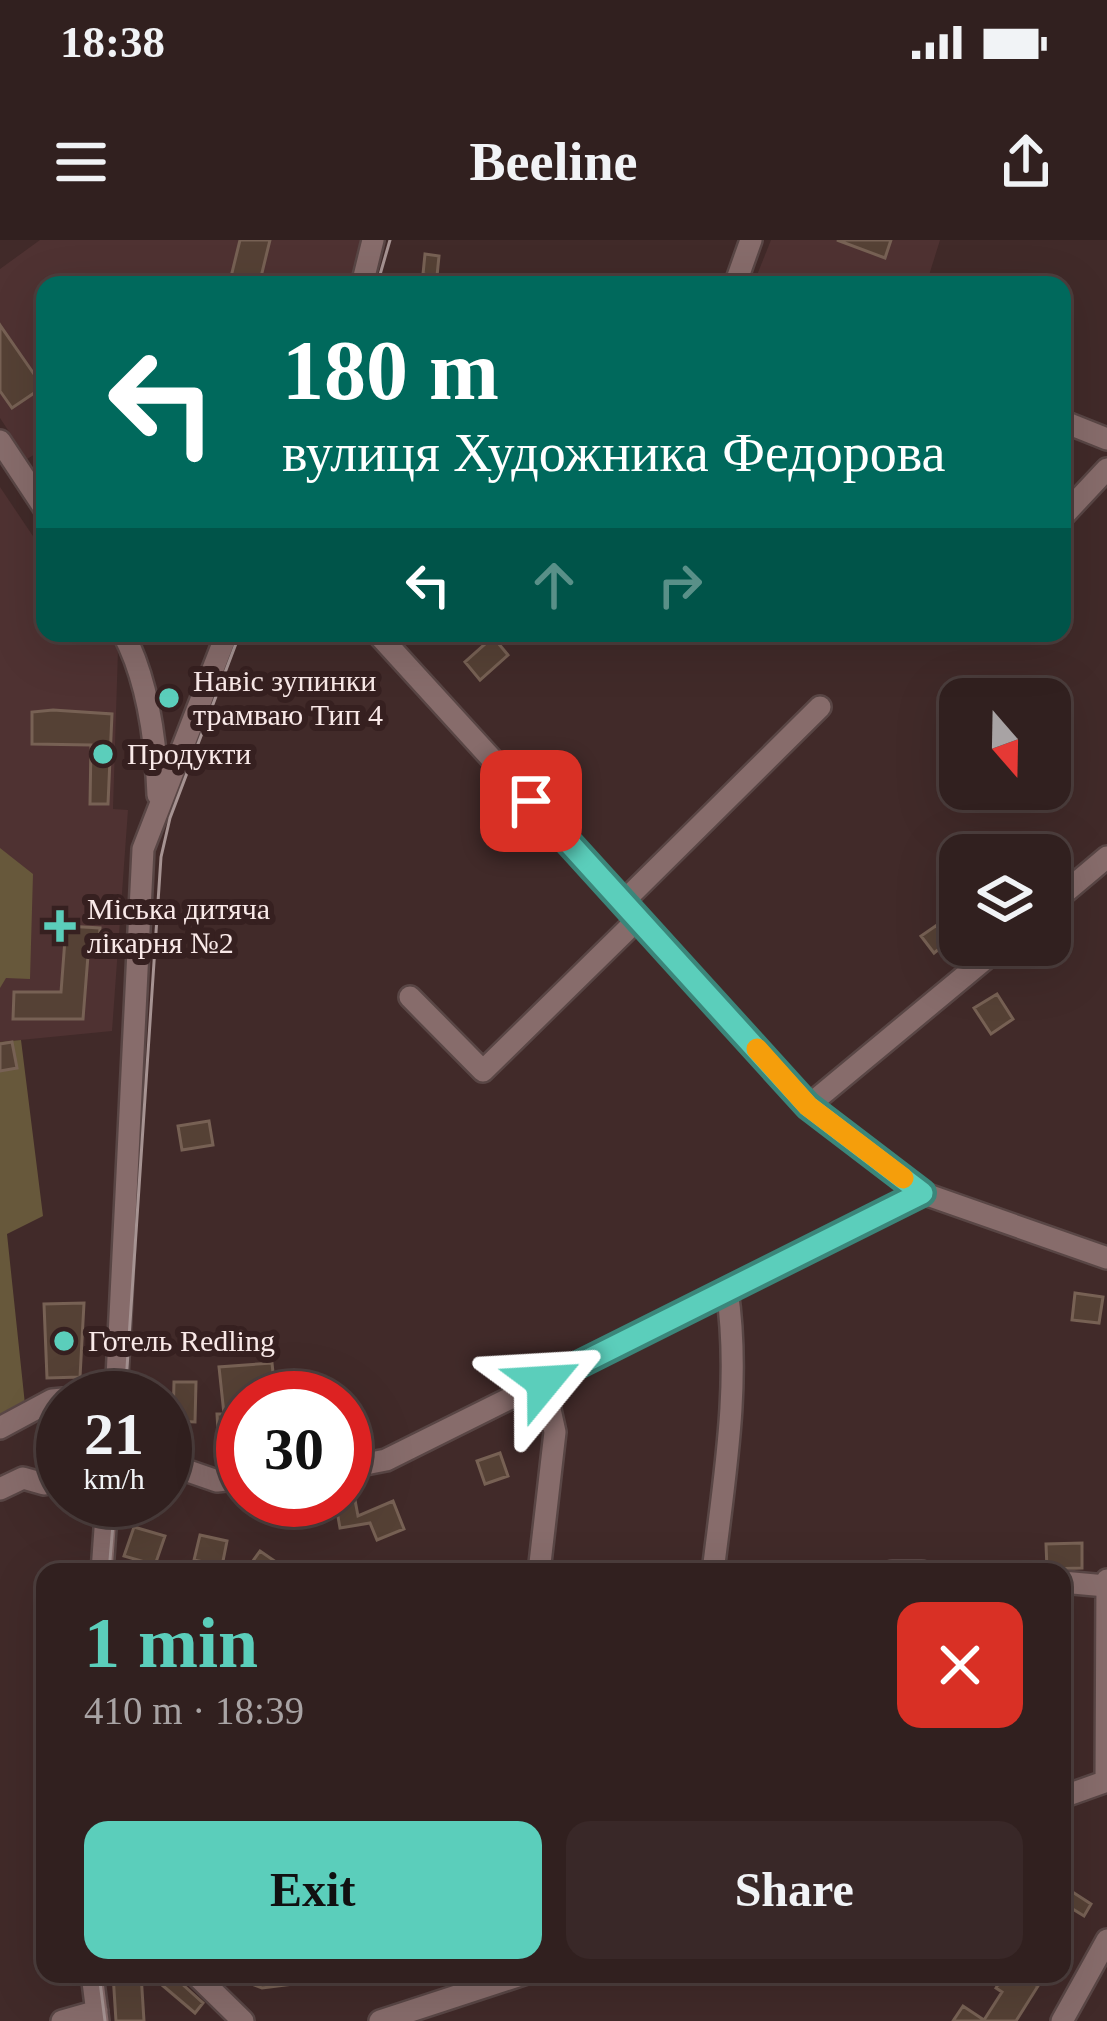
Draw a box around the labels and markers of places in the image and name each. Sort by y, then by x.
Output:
place label: Навіс зупинки трамваю Тип 4 [193,664,383,731]
marker: Навіс зупинки трамваю Тип 4 [156,685,182,711]
place label: Продукти [127,737,251,770]
marker: Продукти [90,741,116,767]
pin [480,750,582,852]
place label: Міська дитяча лікарня №2 [87,892,270,959]
marker: Міська дитяча лікарня №2 [44,910,76,942]
place label: Готель Redling [88,1324,275,1357]
marker: Готель Redling [51,1328,77,1354]

